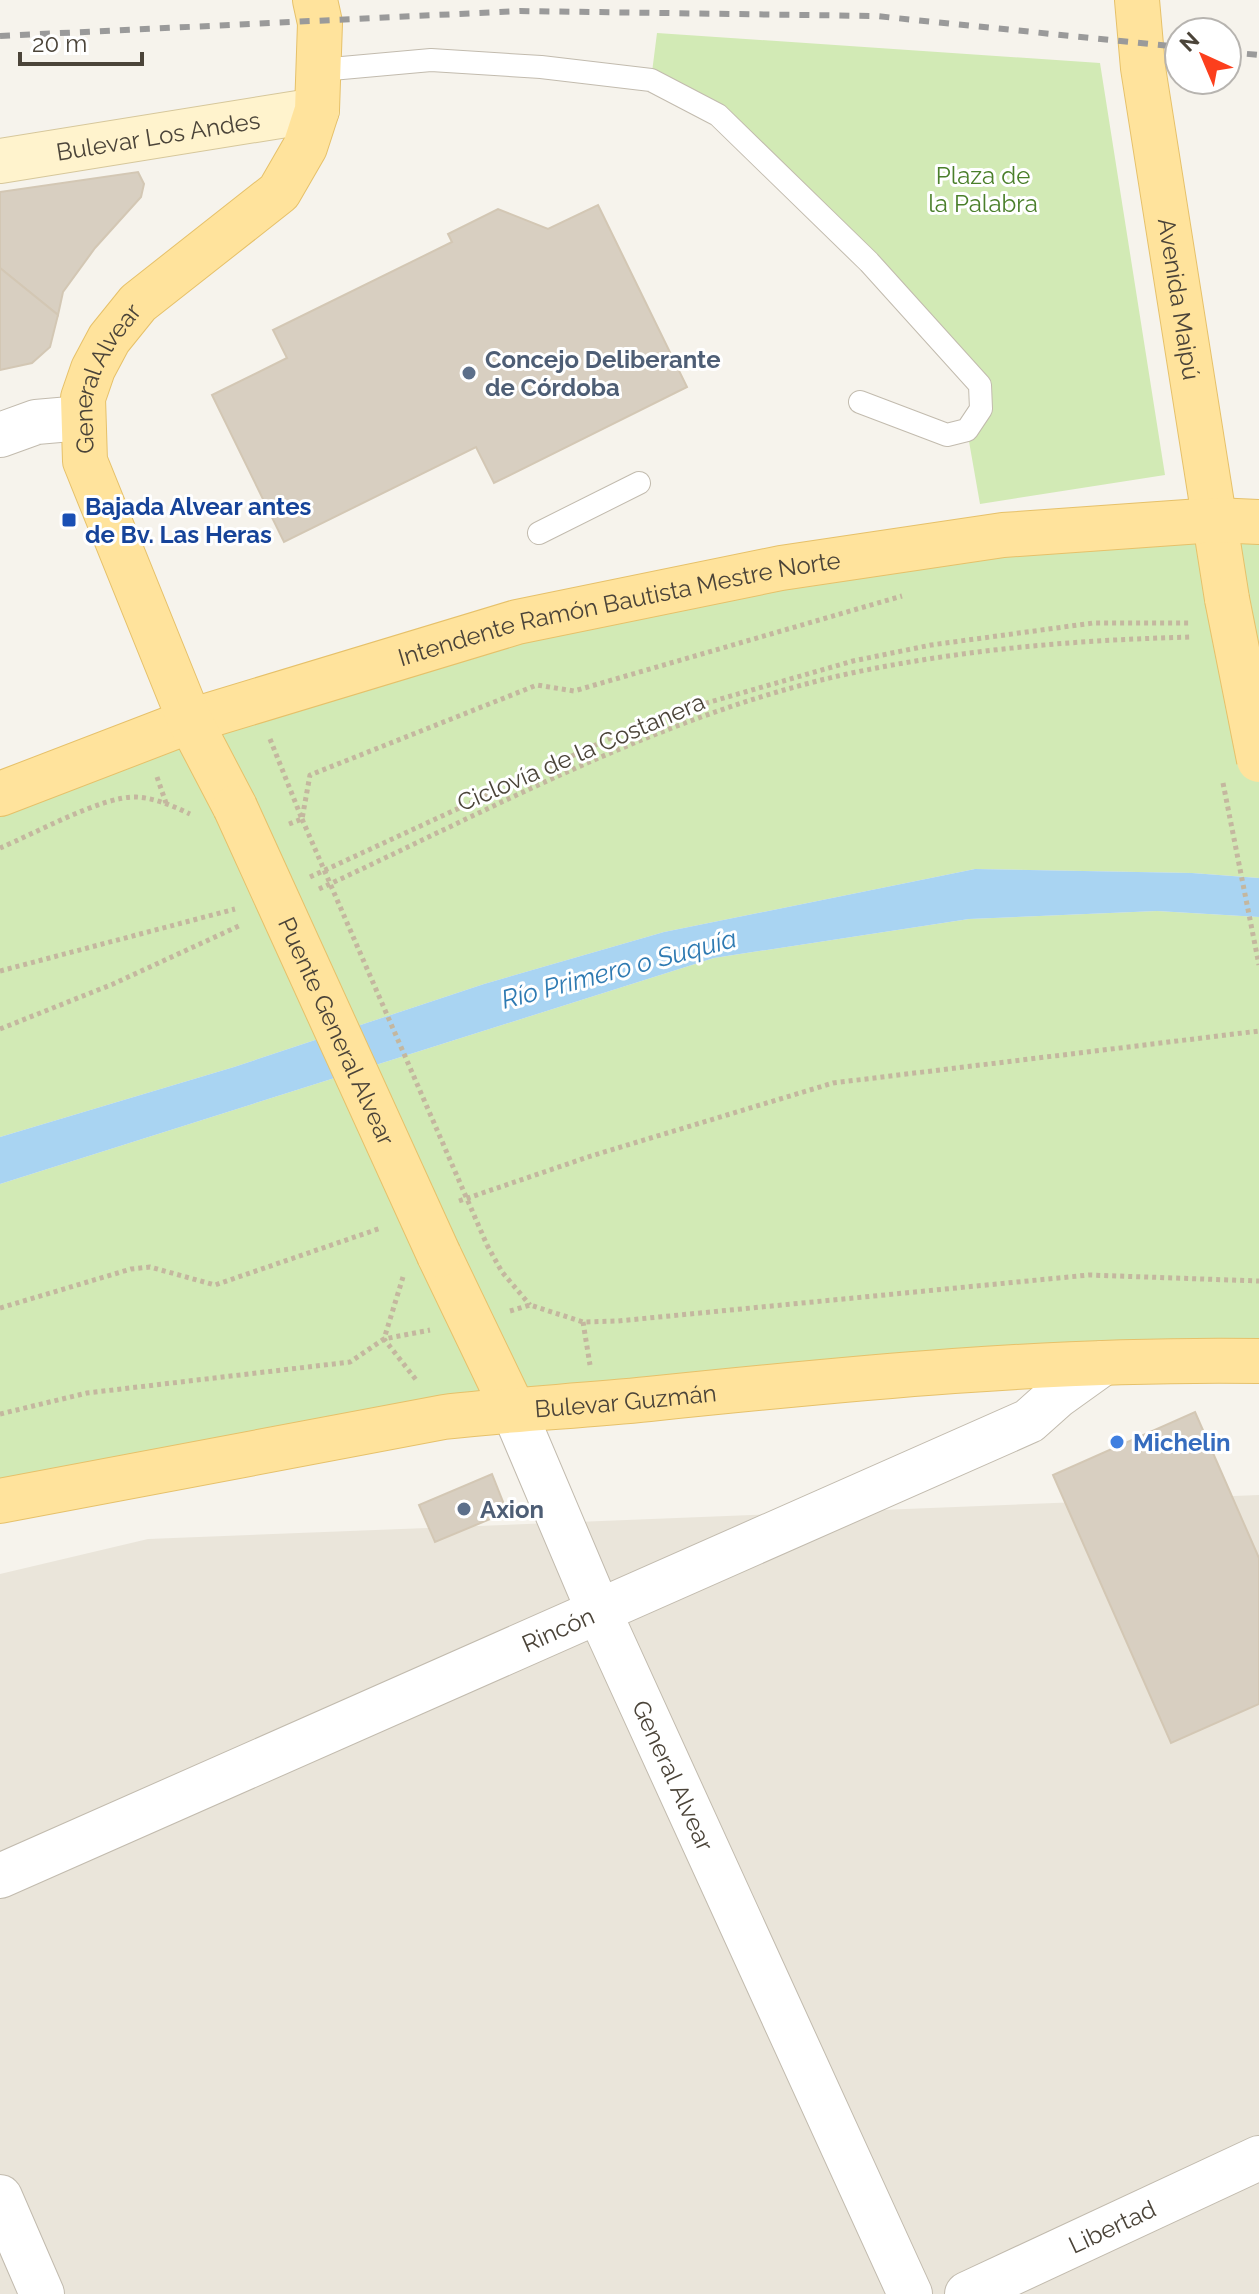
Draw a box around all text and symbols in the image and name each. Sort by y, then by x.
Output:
scale bar [20,16,142,66]
north arrow [1163,16,1243,96]
text: N [1174,26,1204,57]
text: 20 m [32,29,87,58]
street label: Bulevar Los Andes [54,105,262,166]
park label: Plaza de la Palabra [928,161,1038,218]
street label: Avenida Maipú [1152,216,1207,382]
street label: General Alvear [68,297,147,454]
place label: Concejo Deliberante de Córdoba [485,345,721,402]
marker: Concejo Deliberante de Córdoba [460,364,478,382]
place label: Bajada Alvear antes de Bv. Las Heras [85,492,312,549]
marker: Bajada Alvear antes de Bv. Las Heras [60,511,78,529]
street label: Intendente Ramón Bautista Mestre Norte [394,545,842,672]
street label: Ciclovía de la Costanera [453,687,709,817]
street label: Puente General Alvear [272,912,402,1150]
water label: Río Primero o Suquía [498,923,740,1015]
street label: Bulevar Guzmán [533,1378,718,1423]
place label: Michelin [1133,1428,1231,1457]
marker: Michelin [1108,1433,1126,1451]
place label: Axion [480,1495,544,1524]
marker: Axion [455,1500,473,1518]
street label: Rincón [517,1601,599,1658]
street label: General Alvear [627,1695,721,1856]
street label: Libertad [1064,2194,1160,2259]

